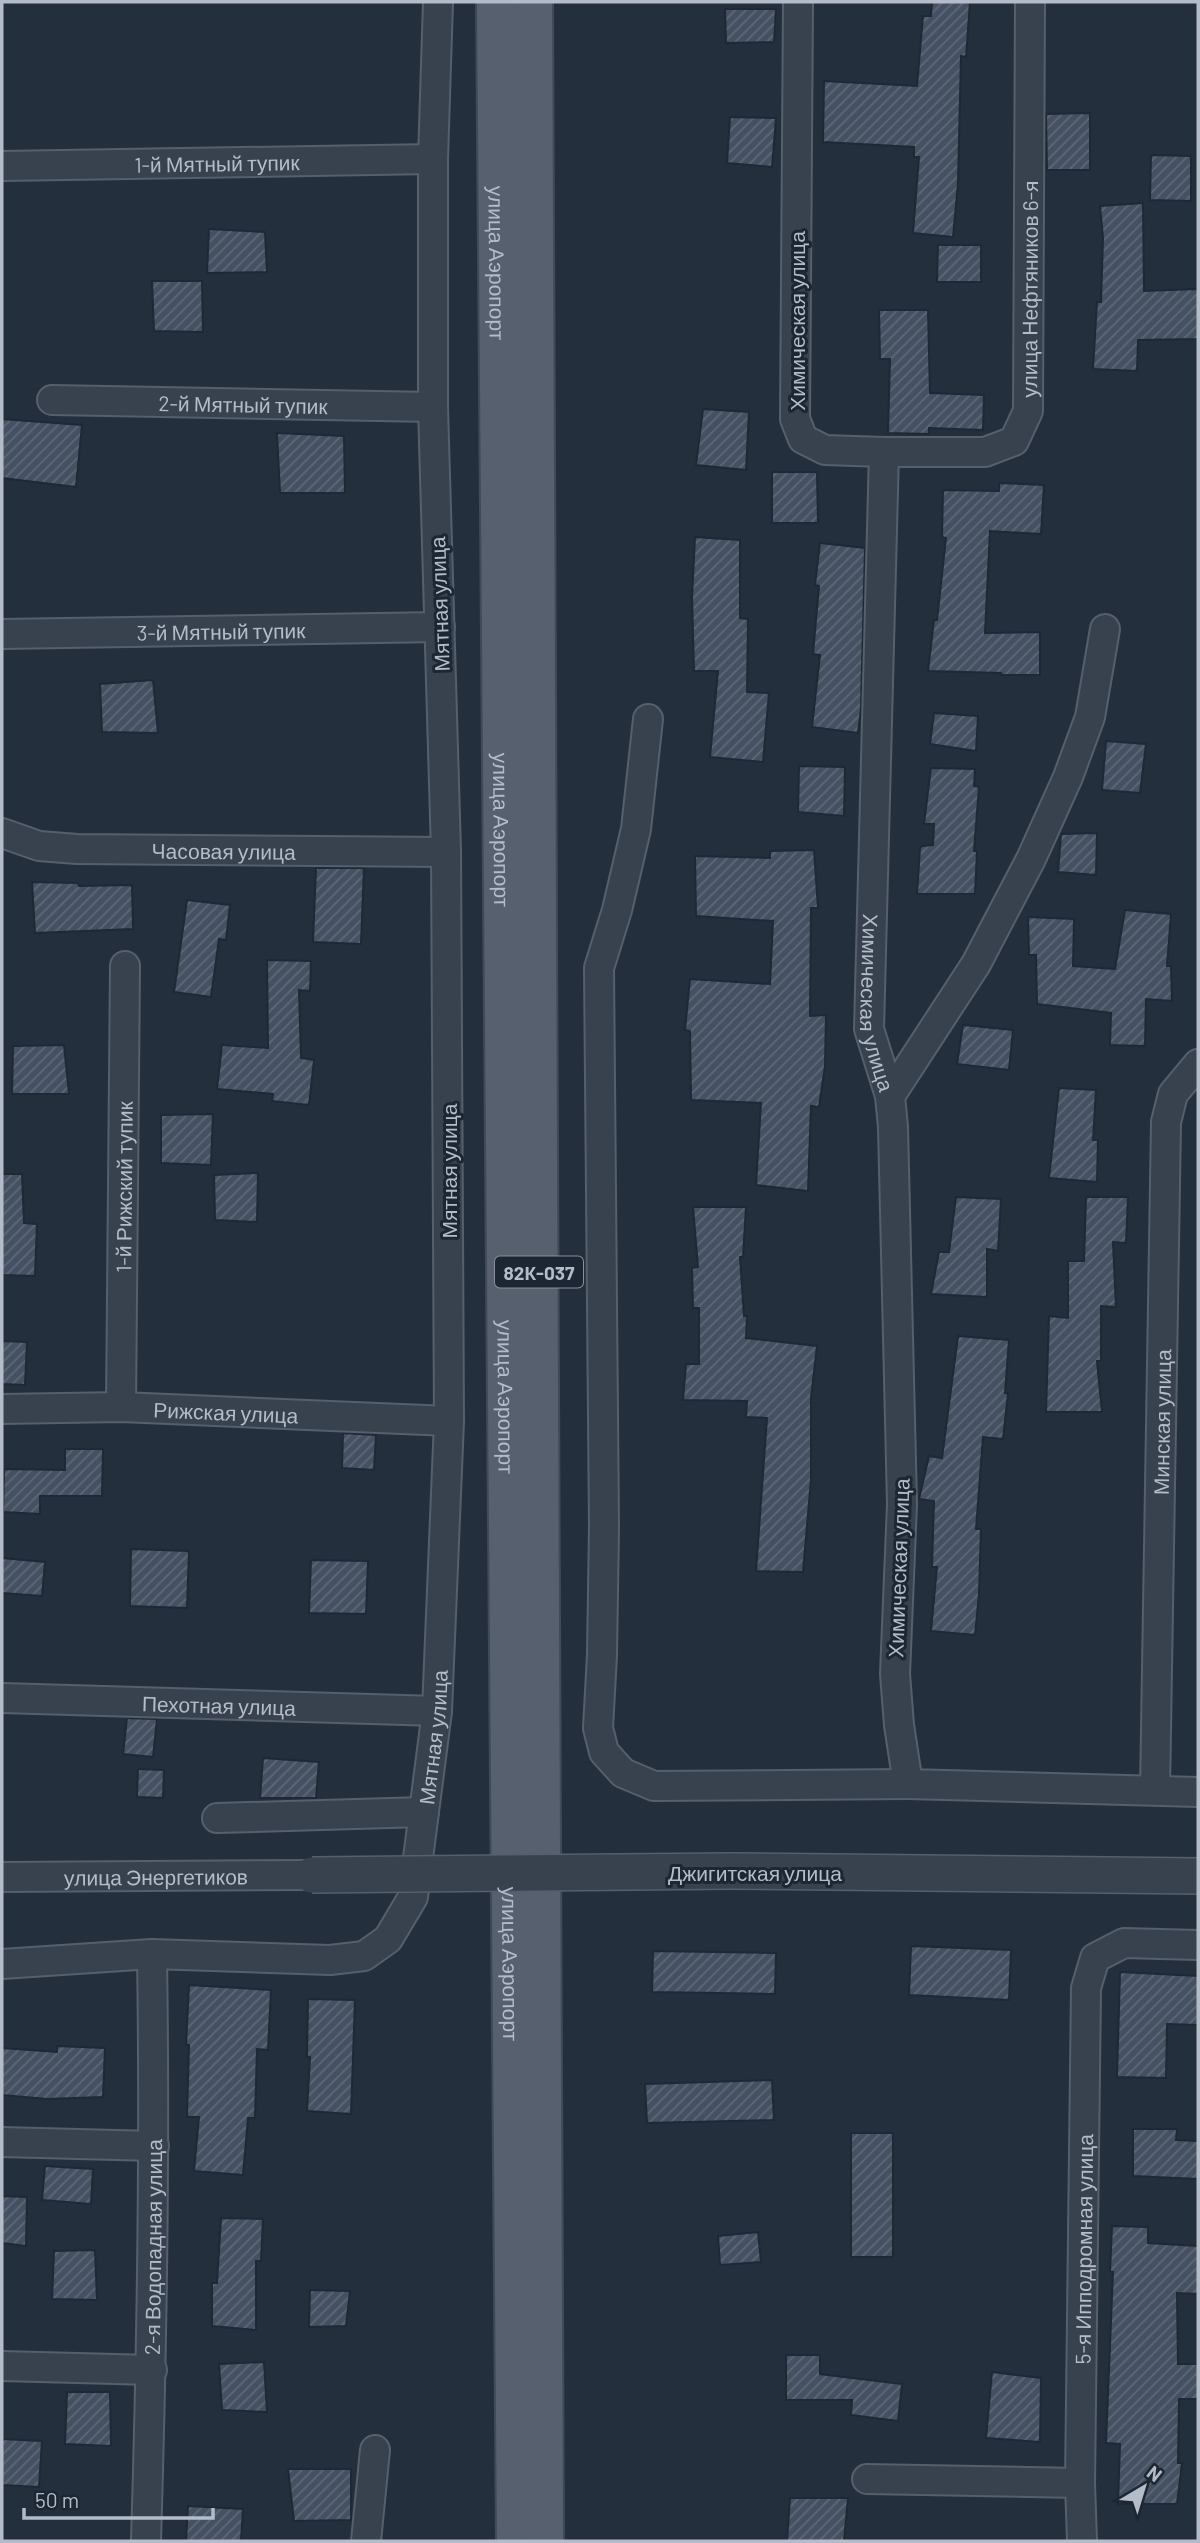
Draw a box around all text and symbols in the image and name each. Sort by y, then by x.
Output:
street label: 1-й Мятный тупик [134,149,301,176]
street label: улица Нефтяников 6-я [1016,181,1042,398]
street label: улица Аэропорт [485,186,511,341]
street label: Химическая улица [784,231,809,411]
street label: 2-й Мятный тупик [158,389,329,418]
street label: Мятная улица [424,536,454,672]
street label: 3-й Мятный тупик [136,617,306,644]
street label: улица Аэропорт [489,753,516,908]
street label: Часовая улица [152,837,296,863]
street label: Химическая улица [856,913,900,1095]
street label: 1-й Рижский тупик [110,1100,136,1273]
street label: Мятная улица [436,1103,461,1239]
road number: 82К-037 [495,1256,583,1288]
street label: улица Аэропорт [494,1320,520,1475]
street label: Минская улица [1147,1349,1175,1495]
street label: Рижская улица [153,1396,299,1427]
street label: Химическая улица [882,1477,914,1658]
street label: Мятная улица [413,1669,451,1806]
street label: Пехотная улица [142,1690,297,1719]
street label: Джигитская улица [668,1860,842,1885]
street label: улица Энергетиков [64,1863,248,1889]
street label: улица Аэропорт [498,1887,525,2042]
street label: 5-я Ипподромная улица [1069,2133,1097,2364]
street label: 2-я Водопадная улица [138,2139,166,2355]
north arrow [1109,2452,1179,2522]
text: N [1143,2460,1167,2486]
scale bar [24,2476,214,2520]
text: 50 m [35,2487,79,2512]

